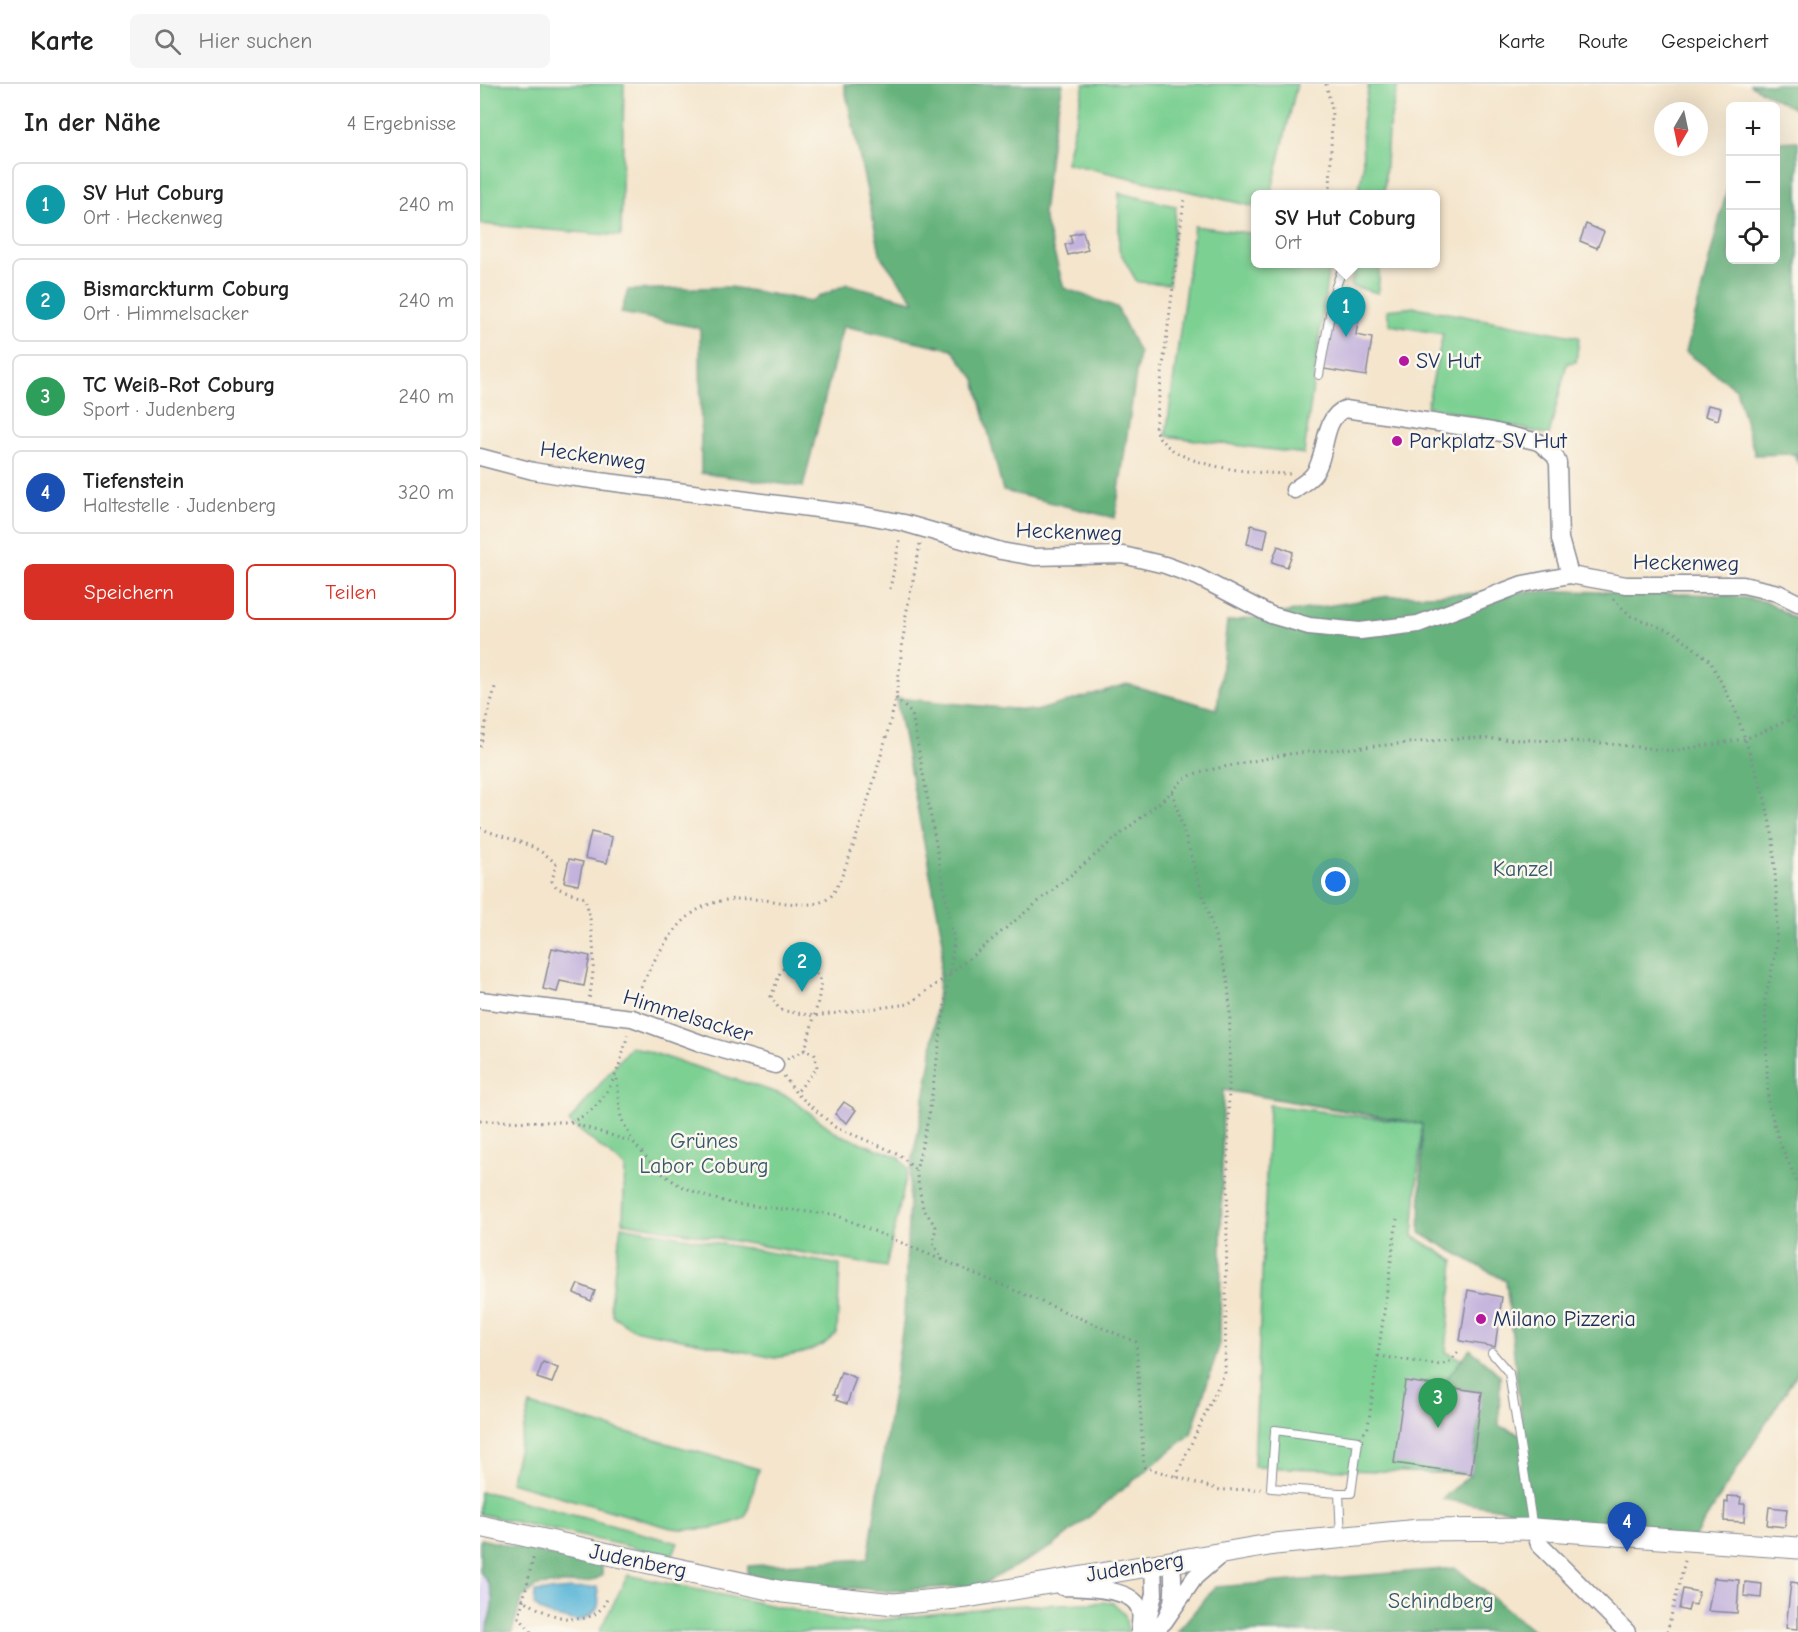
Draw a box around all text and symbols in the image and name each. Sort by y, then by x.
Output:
search box [130,14,550,68]
text: Karte [30,25,94,57]
icon: search [151,25,184,58]
text: Hier suchen [199,28,313,54]
text: Karte [1498,29,1545,53]
text: Route [1578,29,1628,53]
text: Gespeichert [1661,29,1768,53]
north arrow [1654,102,1708,156]
map controls [1726,102,1780,264]
button: + [1726,102,1780,156]
text: In der Nähe [24,108,161,138]
text: 4 Ergebnisse [347,112,456,135]
button: − [1726,156,1780,210]
text: SV Hut Coburg [83,180,225,206]
popup [1251,190,1440,268]
text: 1 [42,193,49,216]
text: 240 m [399,193,454,216]
text: SV Hut Coburg [1275,205,1416,231]
text: Ort · Heckenweg [83,206,223,229]
button: locate [1726,210,1780,264]
text: Ort [1275,231,1301,254]
text: Bismarckturm Coburg [83,276,290,302]
pin: 1 [1326,288,1366,337]
text: 2 [41,289,50,312]
text: 240 m [399,289,454,312]
text: Ort · Himmelsacker [83,302,248,325]
place label: SV Hut [1416,348,1481,374]
marker: SV Hut [1397,354,1411,368]
text: TC Weiß-Rot Coburg [83,372,275,398]
text: 3 [41,385,50,408]
text: 240 m [399,385,454,408]
text: Sport · Judenberg [83,398,235,421]
place label: Parkplatz SV Hut [1409,428,1568,454]
marker: Parkplatz SV Hut [1390,434,1404,448]
street label: Heckenweg [539,436,647,476]
text: Tiefenstein [83,468,184,494]
text: 4 [41,481,50,504]
text: 320 m [398,481,454,504]
text: Haltestelle · Judenberg [83,494,276,517]
street label: Heckenweg [1015,517,1123,547]
street label: Heckenweg [1633,549,1739,577]
button: Speichern [24,564,234,620]
button: Teilen [246,564,456,620]
park label: Kanzel [1493,856,1553,882]
your location [1321,867,1350,896]
pin: 2 [782,942,822,992]
street label: Himmelsacker [620,984,756,1048]
park label: Grünes Labor Coburg [639,1128,769,1179]
place label: Milano Pizzeria [1493,1306,1636,1332]
marker: Milano Pizzeria [1474,1312,1488,1326]
pin: 3 [1418,1378,1458,1428]
pin: 4 [1608,1502,1646,1552]
street label: Judenberg [587,1538,689,1584]
street label: Judenberg [1084,1546,1186,1588]
park label: Schindberg [1388,1588,1494,1614]

